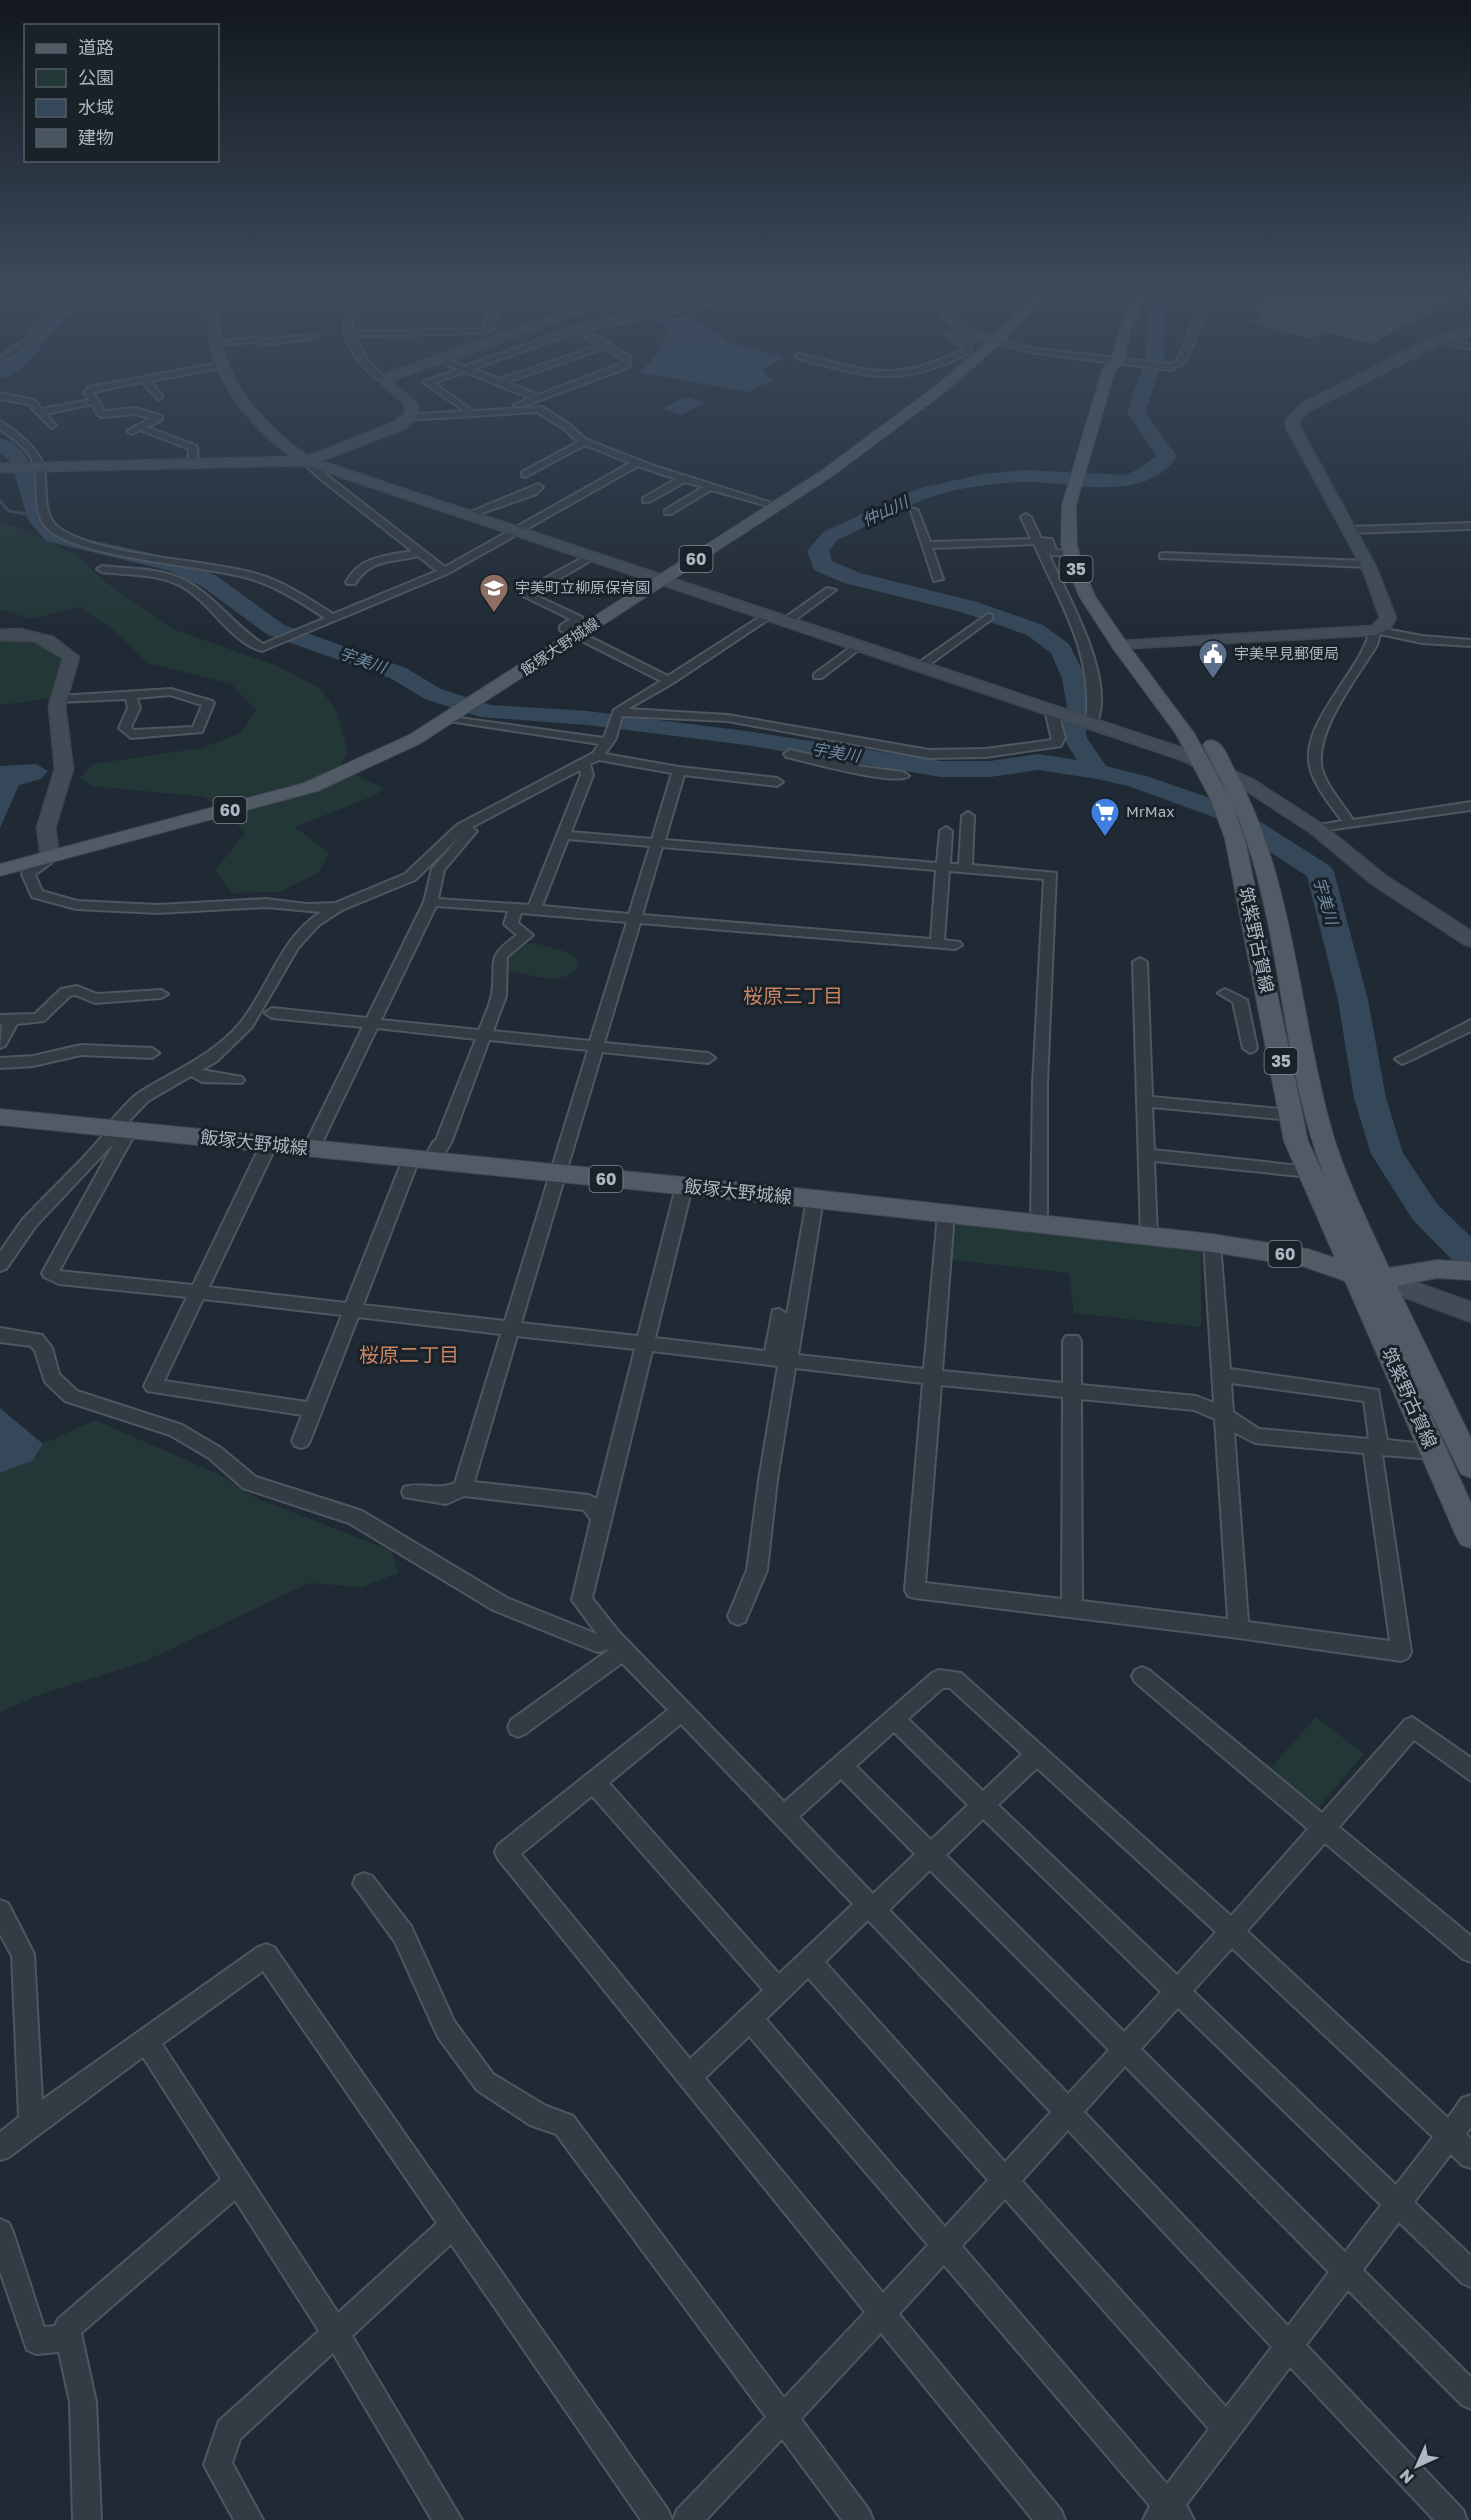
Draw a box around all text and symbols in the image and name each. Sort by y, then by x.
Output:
legend [24,24,219,162]
text: 道路 [78,36,114,58]
text: 公園 [78,66,114,88]
text: 水域 [78,96,114,118]
text: 建物 [78,126,114,148]
water label: 仲山川 [859,491,913,530]
road number: 60 [680,546,712,572]
road number: 35 [1060,556,1092,582]
school or university icon: 宇美町立柳原保育園 [478,572,510,614]
place label: 宇美町立柳原保育園 [515,578,650,596]
street label: 飯塚大野城線 [517,614,602,679]
public building icon: 宇美早見郵便局 [1197,638,1229,680]
water label: 宇美川 [337,643,391,678]
place label: 宇美早見郵便局 [1234,644,1339,662]
water label: 宇美川 [811,738,863,766]
supermarket icon: MrMax [1089,796,1121,838]
road number: 60 [214,797,246,823]
place label: MrMax [1126,802,1174,820]
water label: 宇美川 [1310,875,1343,929]
street label: 筑紫野古賀線 [1235,885,1279,995]
district label: 桜原三丁目 [743,983,843,1007]
road number: 35 [1264,1048,1298,1074]
street label: 飯塚大野城線 [199,1125,309,1159]
road number: 60 [590,1166,622,1192]
street label: 飯塚大野城線 [683,1174,793,1208]
road number: 60 [1268,1241,1302,1267]
district label: 桜原二丁目 [359,1342,459,1366]
street label: 筑紫野古賀線 [1378,1344,1442,1451]
north arrow [1387,2436,1447,2496]
text: N [1395,2465,1418,2488]

